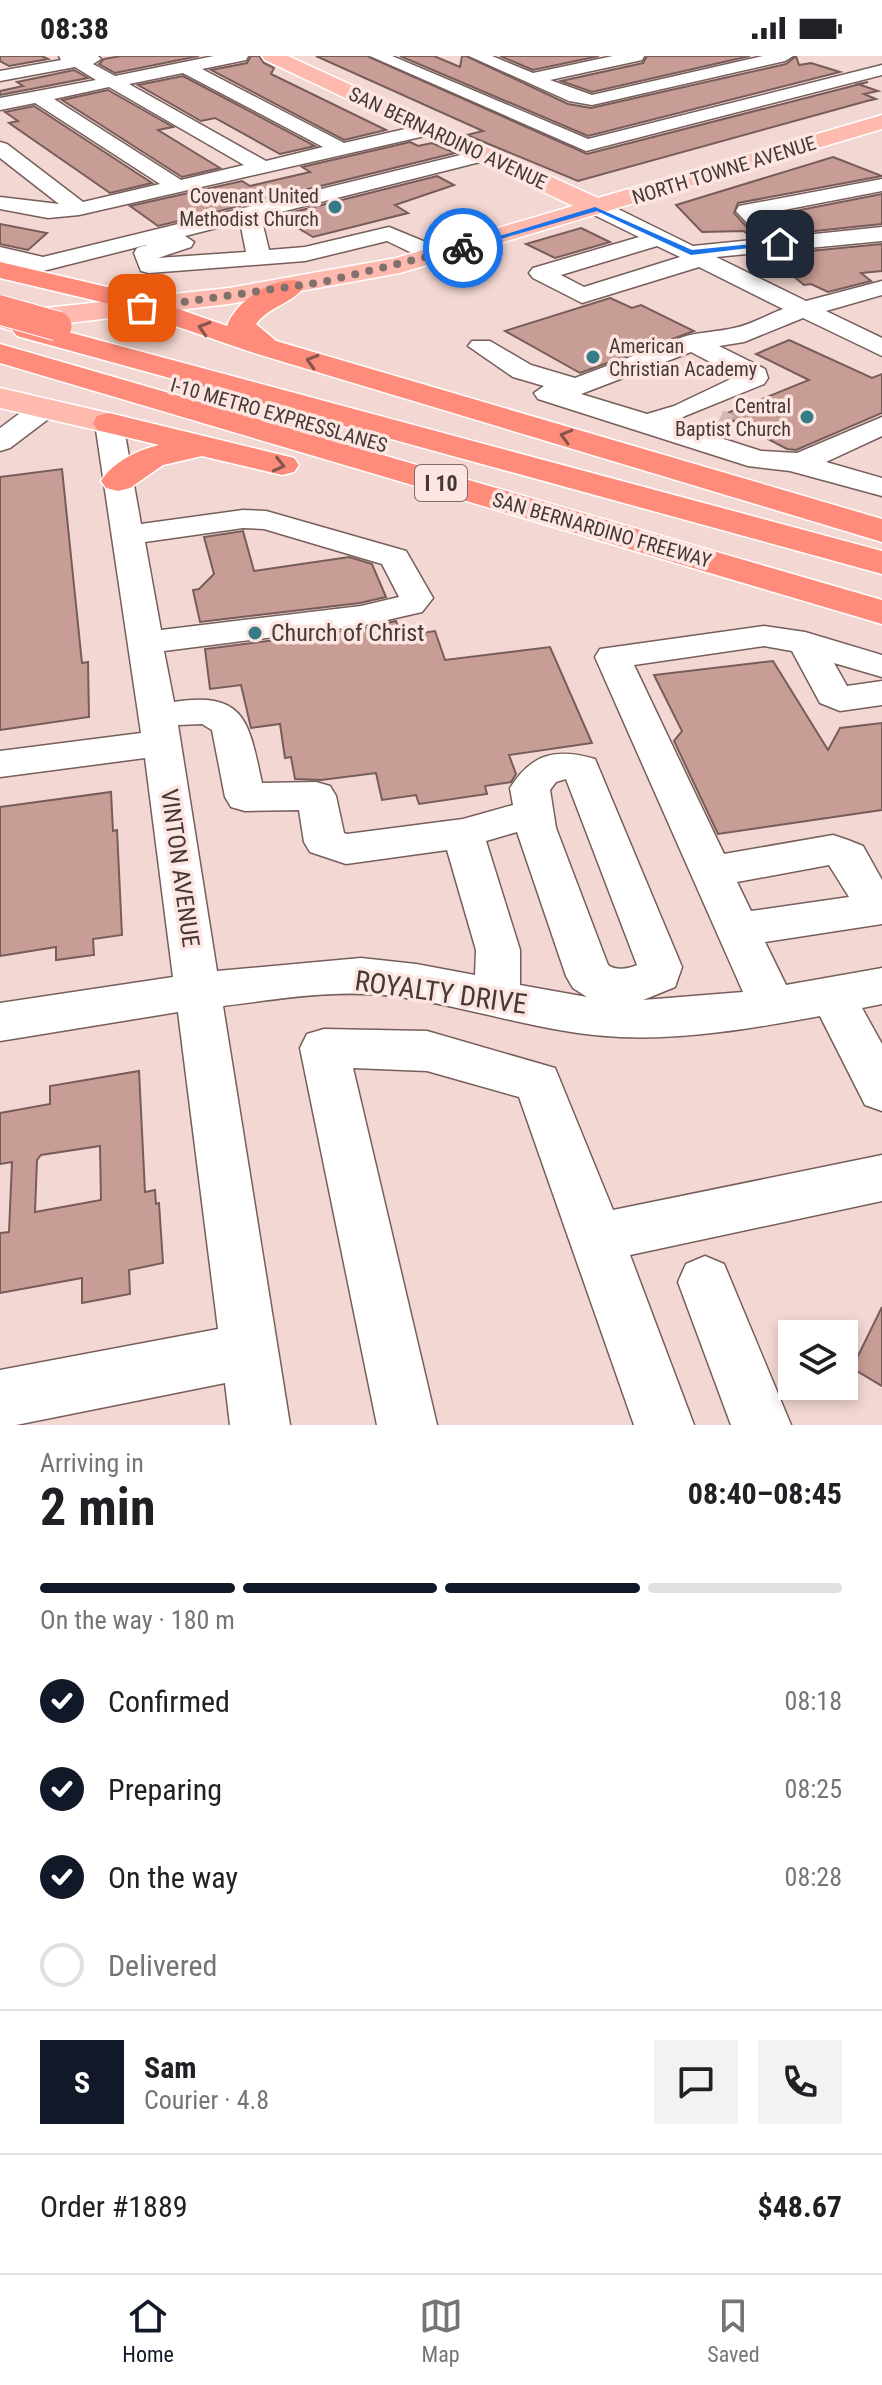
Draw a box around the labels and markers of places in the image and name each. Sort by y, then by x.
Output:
place label: Covenant United Methodist Church [179,184,319,231]
marker: Covenant United Methodist Church [326,198,344,216]
pin [746,210,814,278]
pin [108,274,176,342]
place label: American Christian Academy [609,334,757,381]
marker: American Christian Academy [584,348,602,366]
place label: Central Baptist Church [675,394,791,441]
marker: Central Baptist Church [798,408,816,426]
place label: Church of Christ [271,619,424,647]
marker: Church of Christ [246,624,264,642]

